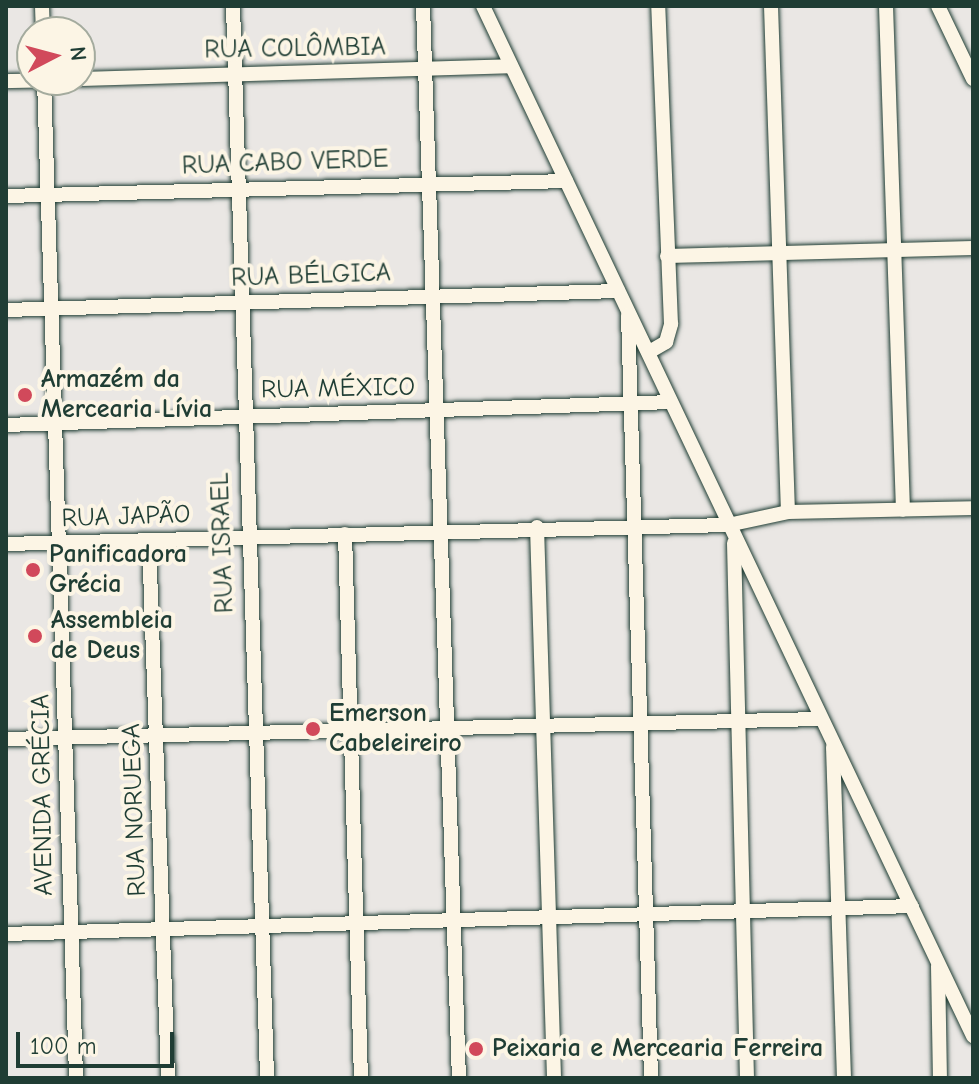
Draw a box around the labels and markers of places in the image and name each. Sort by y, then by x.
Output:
place label: Armazém da Mercearia Lívia [41,364,212,426]
marker: Armazém da Mercearia Lívia [16,386,34,404]
place label: Panificadora Grécia [49,539,187,600]
marker: Panificadora Grécia [24,561,42,579]
place label: Assembleia de Deus [51,605,173,666]
marker: Assembleia de Deus [26,627,44,645]
place label: Emerson Cabeleireiro [329,698,462,760]
marker: Emerson Cabeleireiro [304,720,322,738]
place label: Peixaria e Mercearia Ferreira [492,1033,823,1065]
marker: Peixaria e Mercearia Ferreira [467,1040,485,1058]

